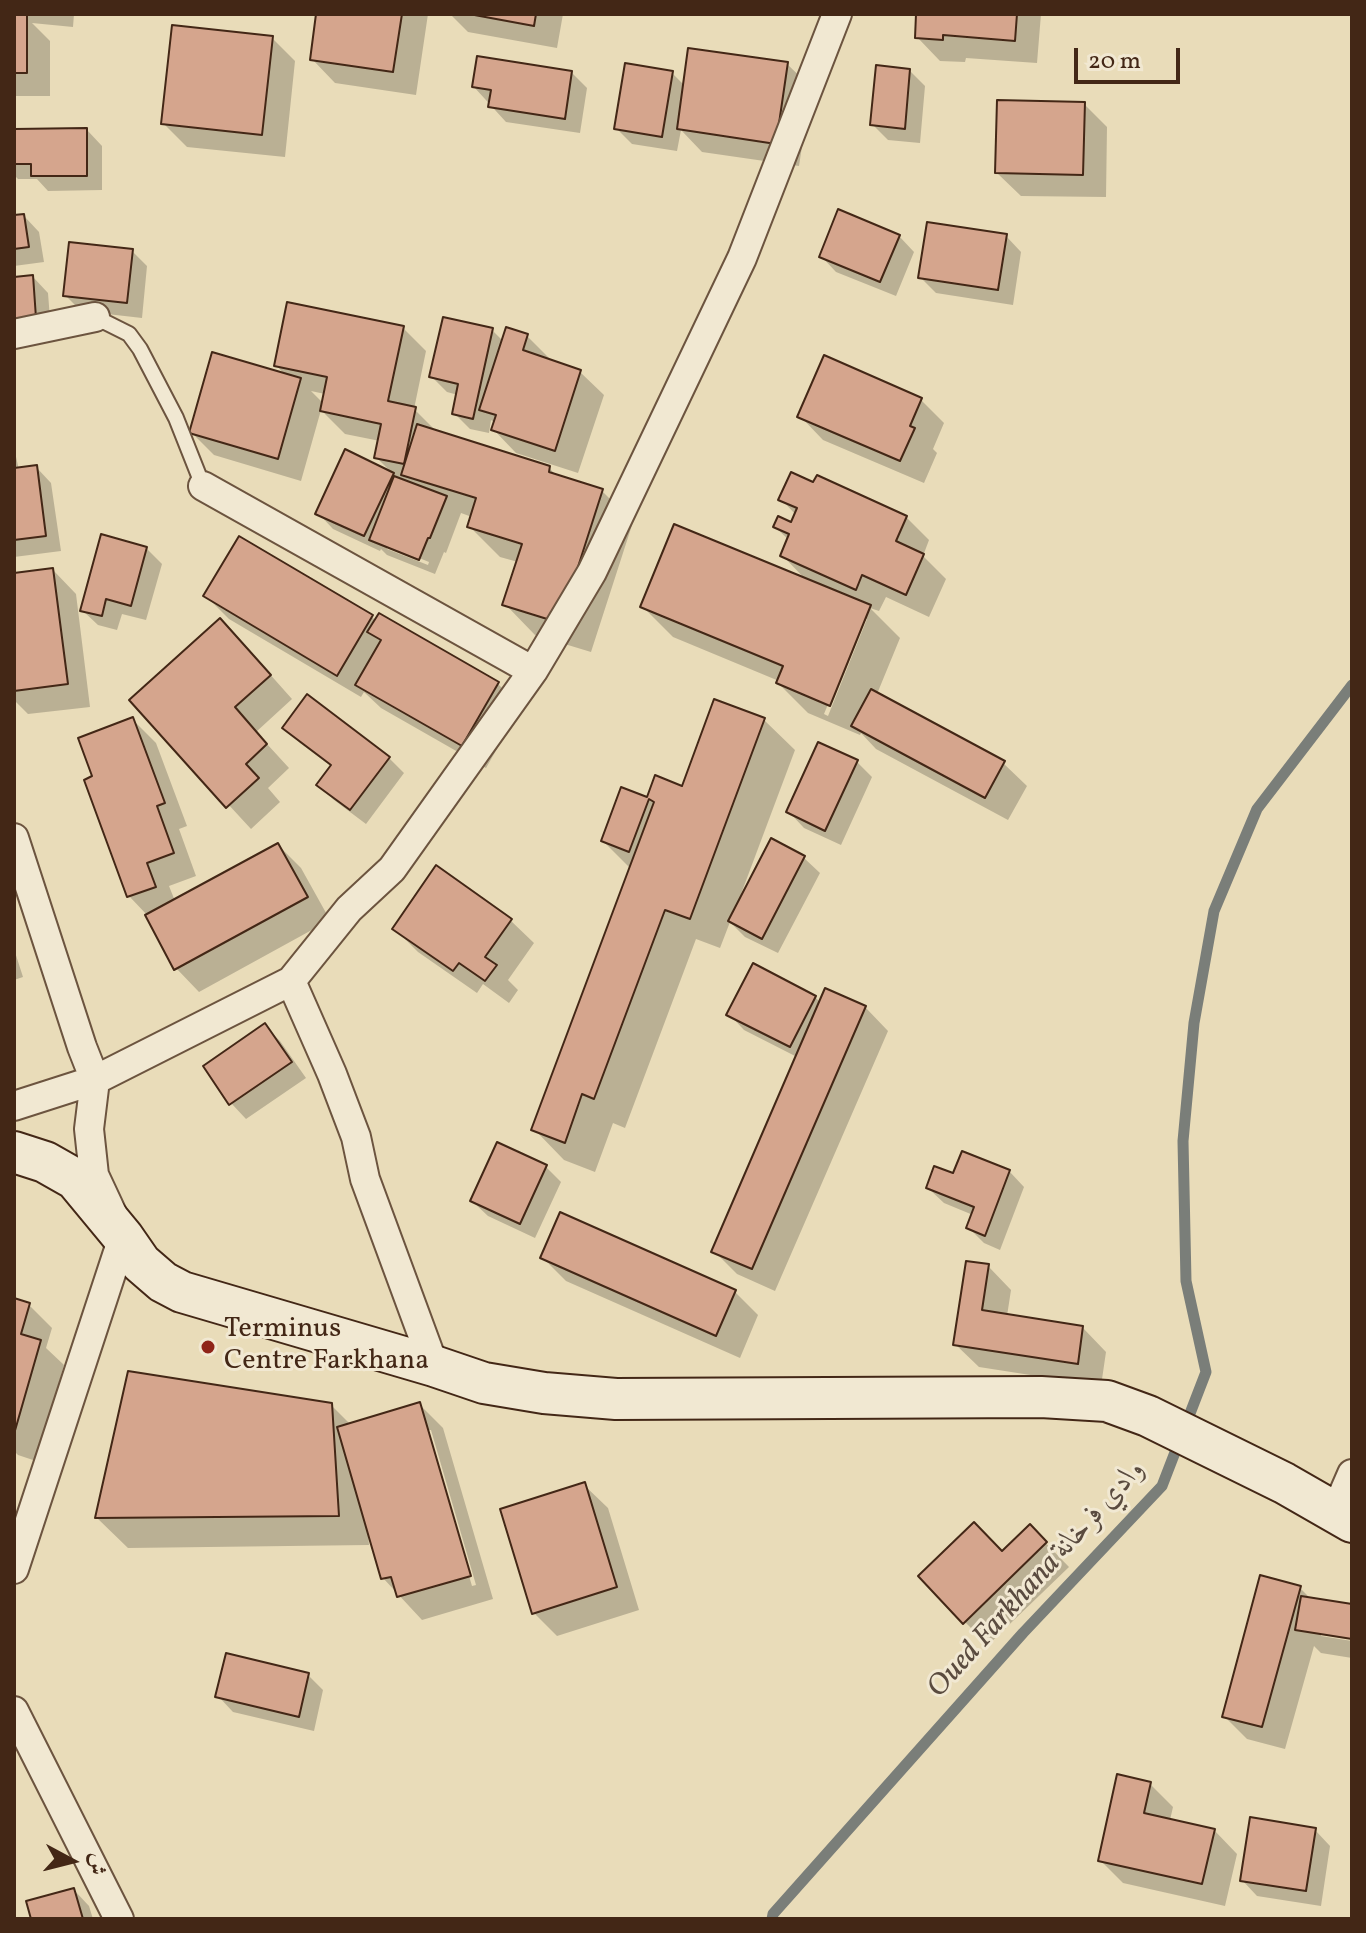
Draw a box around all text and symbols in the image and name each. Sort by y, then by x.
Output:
scale bar [1078,32,1184,82]
text: 20 m [1088,45,1141,79]
place label: Terminus Centre Farkhana [224,1314,429,1380]
marker: Terminus Centre Farkhana [199,1338,217,1356]
water label: Oued Farkhana وادي فرخانة [921,1453,1155,1707]
north arrow [32,1821,112,1901]
text: ش [80,1851,113,1877]

